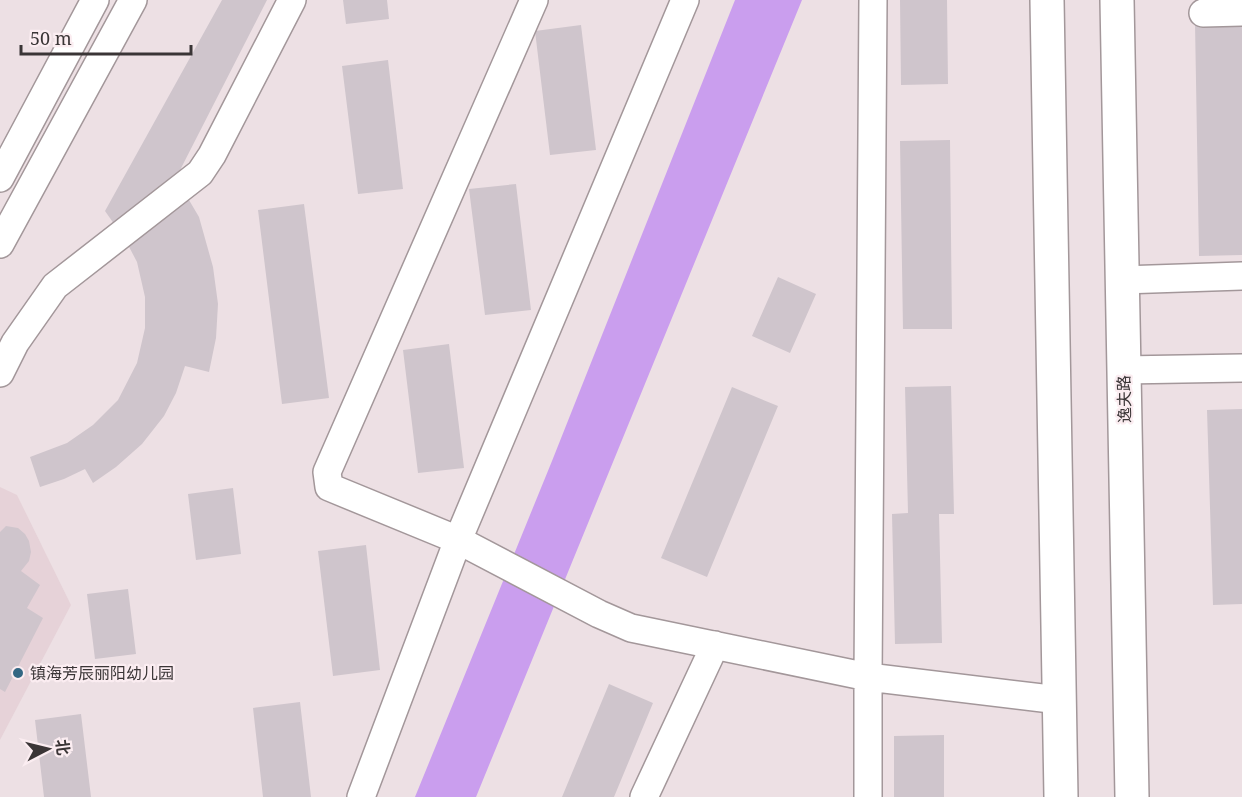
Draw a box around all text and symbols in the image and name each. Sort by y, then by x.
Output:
scale bar [21,18,190,56]
text: 50 m [30,26,72,50]
street label: 逸夫路 [1113,375,1135,423]
place label: 镇海芳辰丽阳幼儿园 [30,662,174,684]
marker: 镇海芳辰丽阳幼儿园 [11,666,25,680]
north arrow [18,719,78,779]
text: 北 [51,738,75,756]

